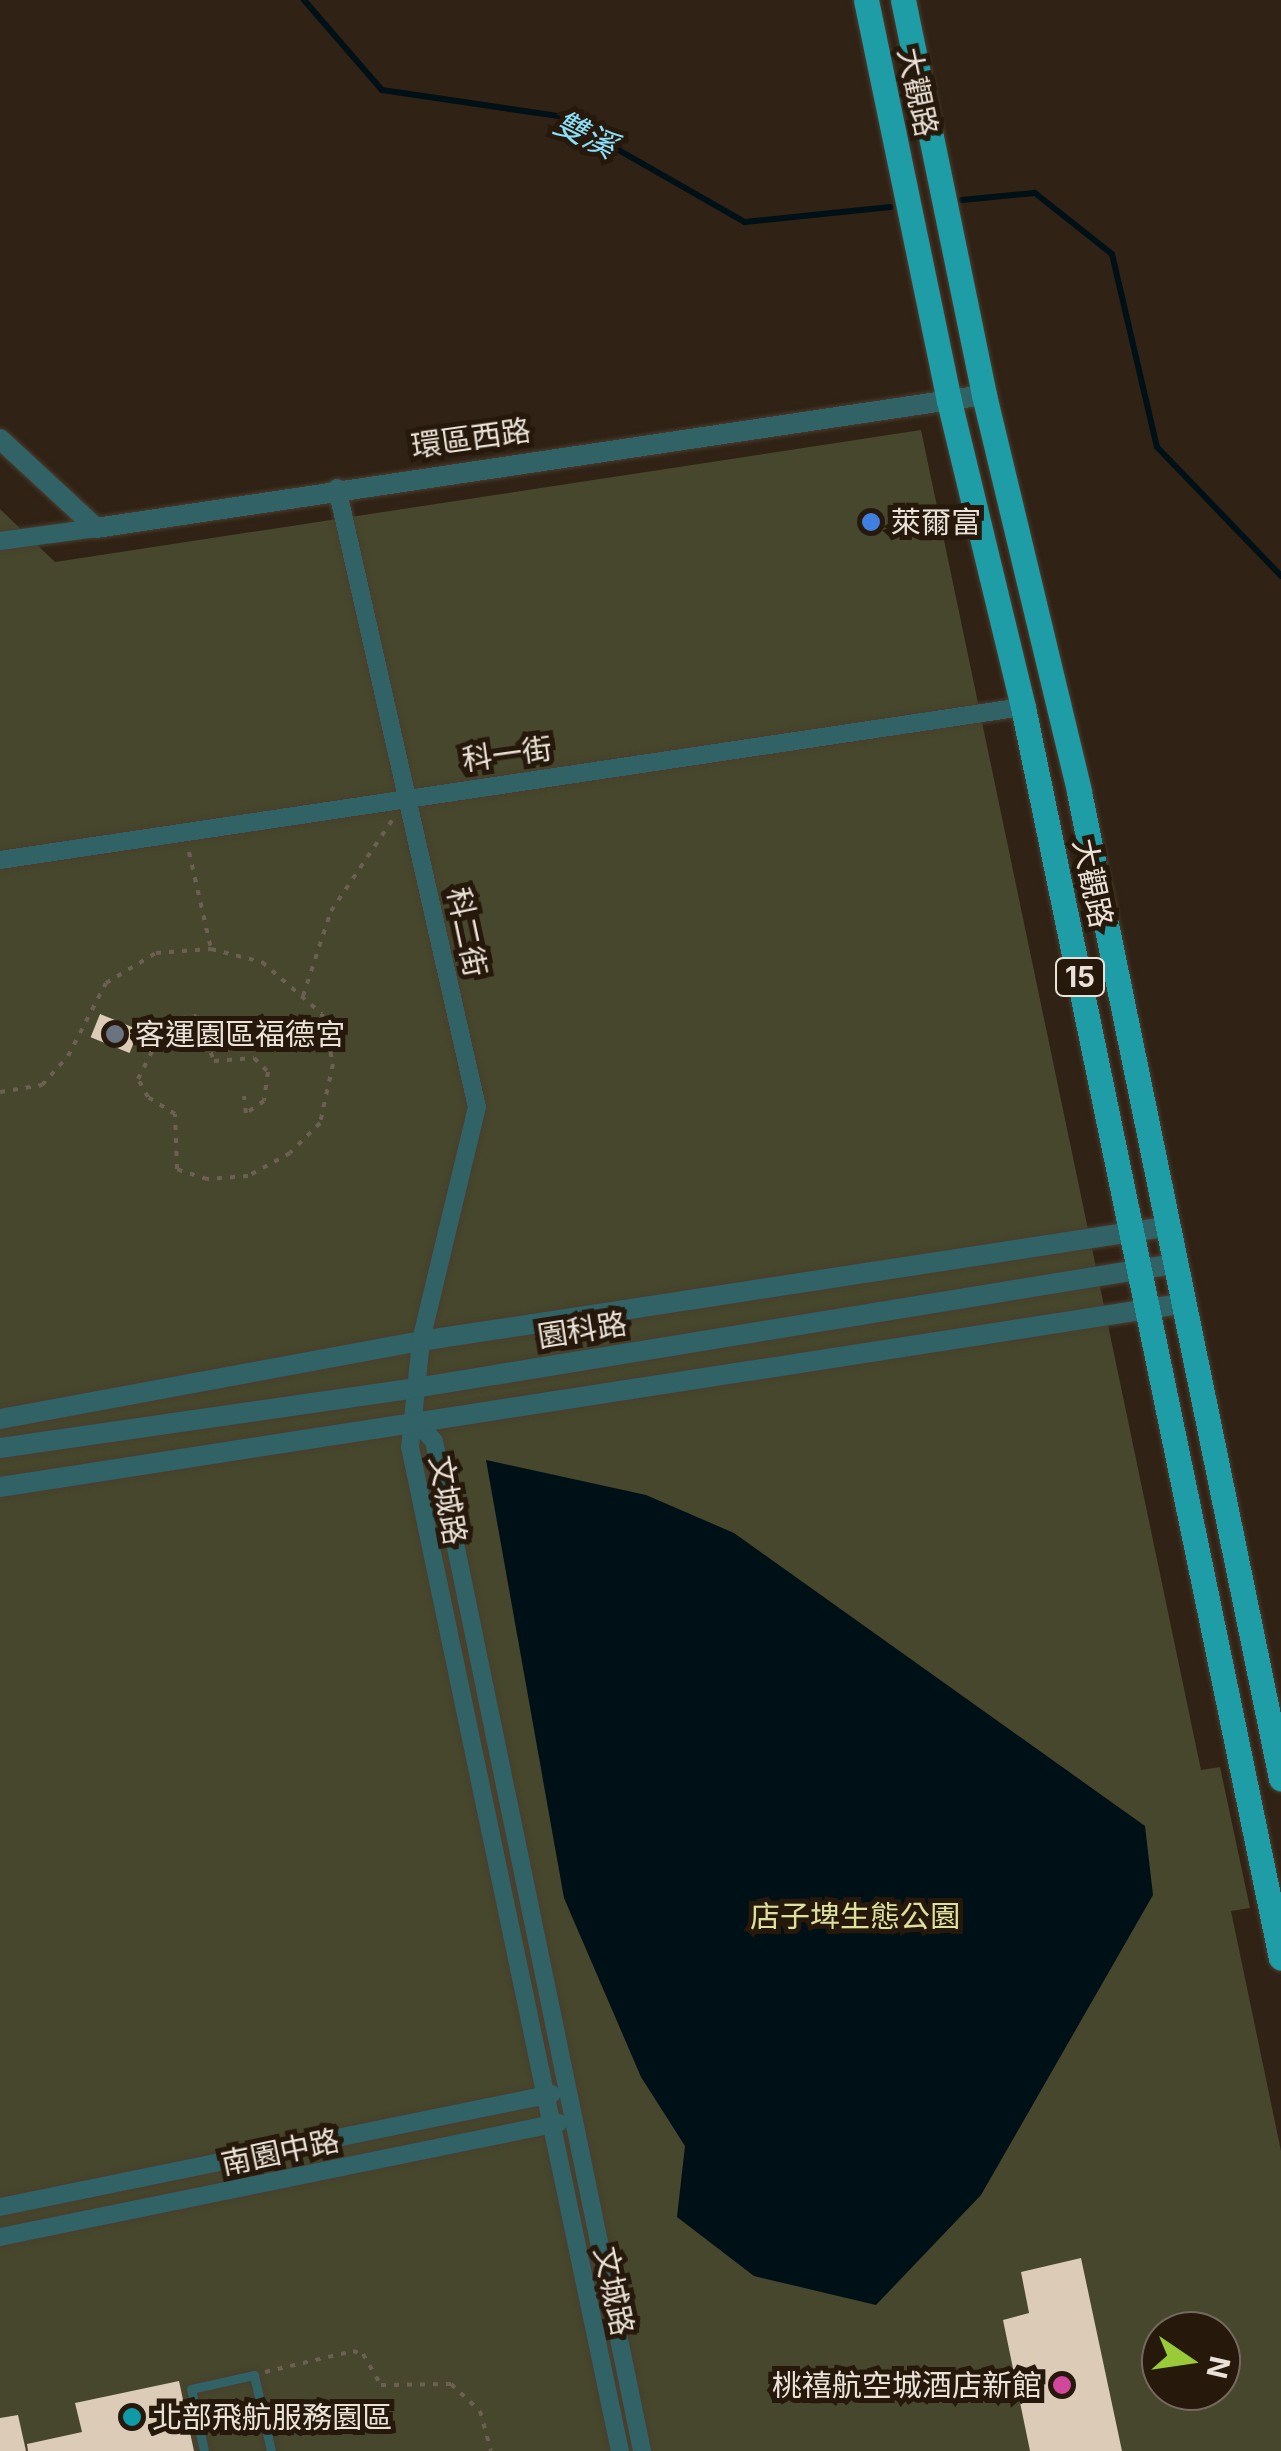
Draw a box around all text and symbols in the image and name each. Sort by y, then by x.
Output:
street label: 大觀路 [891,44,945,140]
water label: 雙溪 [548,104,622,166]
street label: 環區西路 [409,412,533,464]
place label: 萊爾富 [891,504,981,540]
marker: 萊爾富 [860,511,882,533]
street label: 科一街 [460,730,554,778]
street label: 大觀路 [1066,835,1120,931]
street label: 科二街 [440,884,494,980]
road number: 15 [1055,954,1105,1000]
place label: 客運園區福德宮 [135,1016,345,1052]
marker: 客運園區福德宮 [104,1023,126,1045]
street label: 園科路 [535,1305,629,1355]
street label: 文城路 [422,1453,474,1547]
park label: 店子埤生態公園 [750,1898,960,1934]
street label: 南園中路 [218,2122,342,2182]
street label: 文城路 [587,2243,641,2339]
north arrow [1141,2311,1241,2411]
text: N [1199,2353,1237,2382]
place label: 桃禧航空城酒店新館 [772,2367,1042,2403]
marker: 桃禧航空城酒店新館 [1051,2374,1073,2396]
place label: 北部飛航服務園區 [152,2399,392,2435]
marker: 北部飛航服務園區 [121,2406,143,2428]

